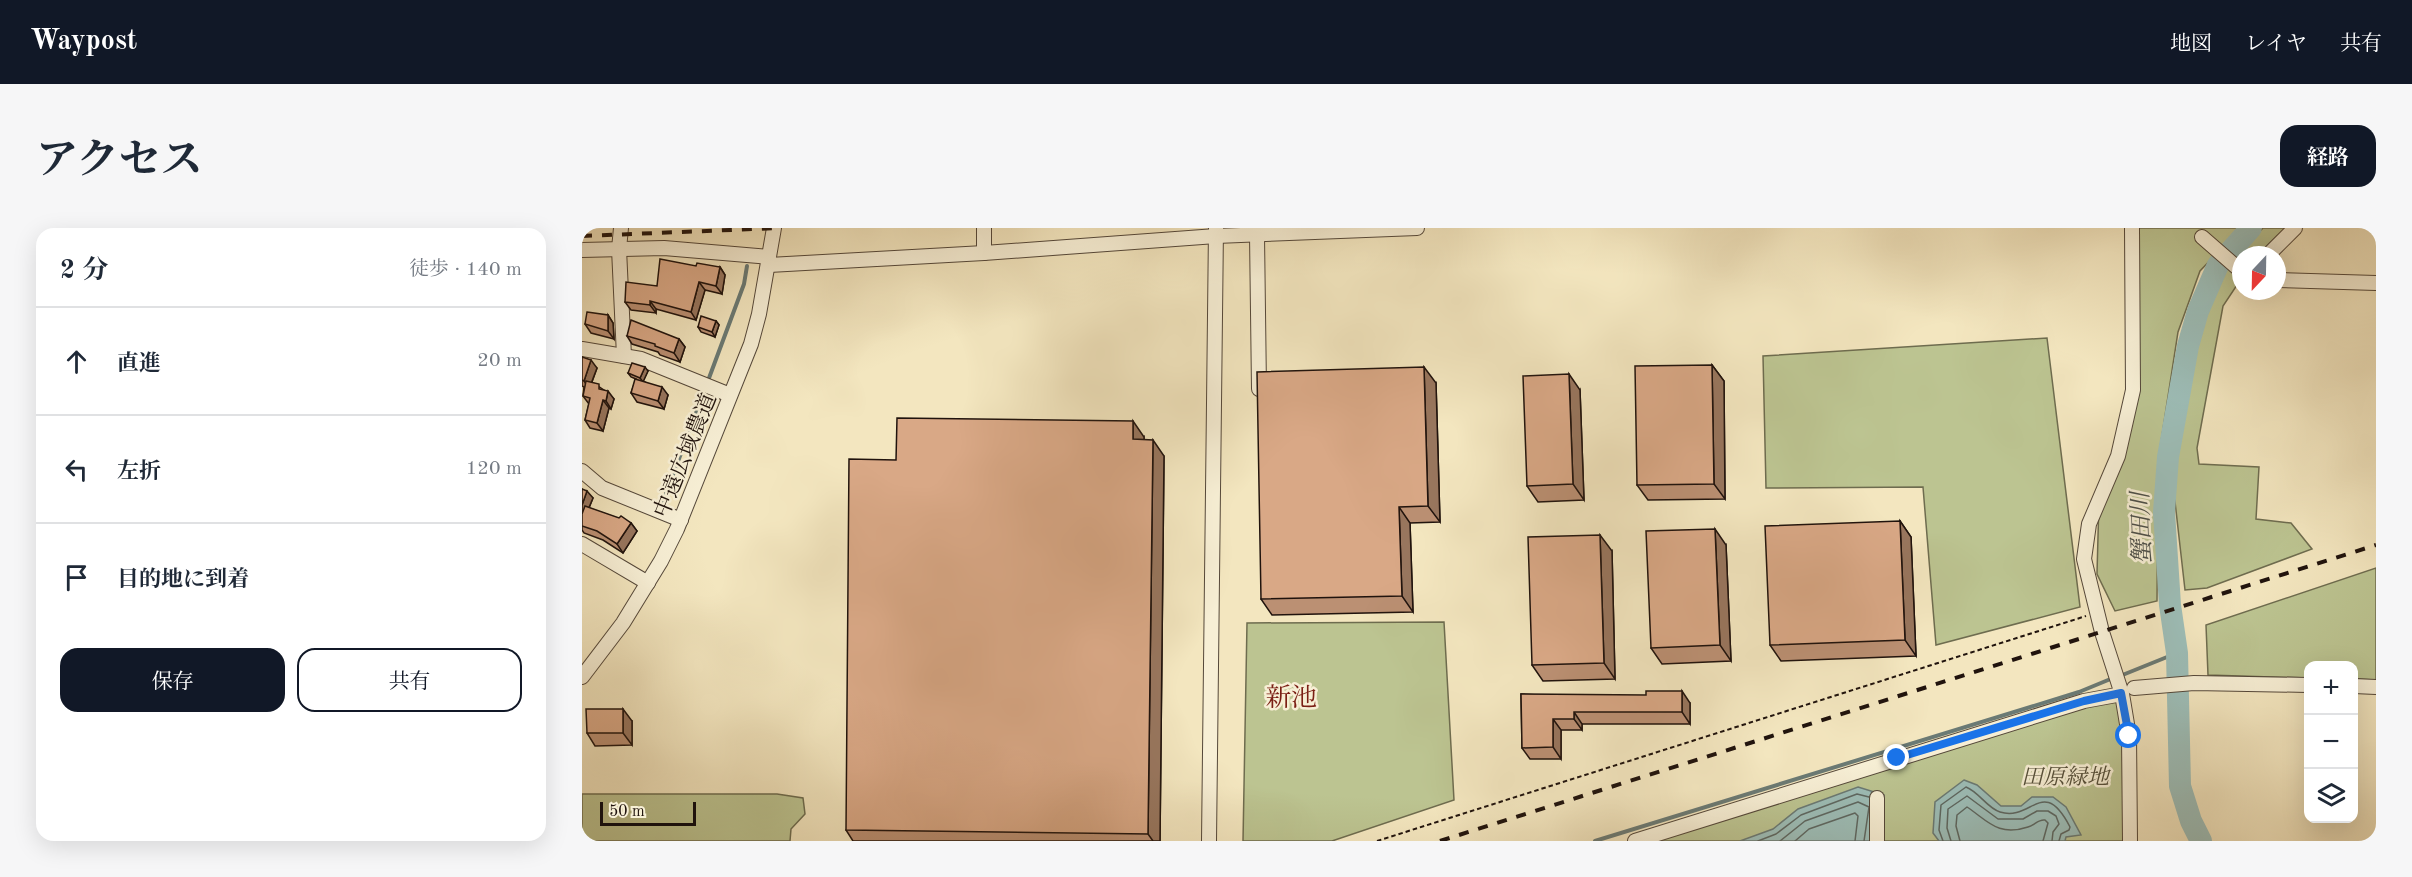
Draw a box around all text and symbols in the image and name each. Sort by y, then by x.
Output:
text: Waypost [30,28,137,56]
text: 地図 [2170,34,2212,55]
text: レイヤ [2245,34,2307,55]
text: 共有 [2340,34,2382,55]
button: 経路 [2280,125,2376,187]
text: アクセス [36,141,203,183]
north arrow [2232,246,2286,300]
text: 2 分 [60,258,108,284]
text: 徒歩 · 140 m [409,260,522,280]
icon: ahead [60,345,93,378]
text: 20 m [477,351,522,371]
text: 直進 [117,353,161,375]
street label: 中遠広域農道 [649,390,721,521]
icon: left [60,453,93,486]
text: 120 m [466,459,522,479]
text: 左折 [117,461,161,483]
water label: 蟹田川 [2127,489,2156,564]
icon: arrive [60,561,93,594]
text: 目的地に到着 [117,569,249,591]
button: 保存 [60,648,285,712]
button: 共有 [297,648,522,712]
map controls [2304,661,2358,823]
button: + [2304,661,2358,715]
district label: 新池 [1265,684,1317,712]
button: − [2304,715,2358,769]
route start [2115,722,2141,748]
route end [1883,744,1909,770]
park label: 田原緑地 [2021,765,2111,789]
button: layers [2304,769,2358,823]
scale bar [600,799,696,826]
text: 50 m [609,804,645,820]

